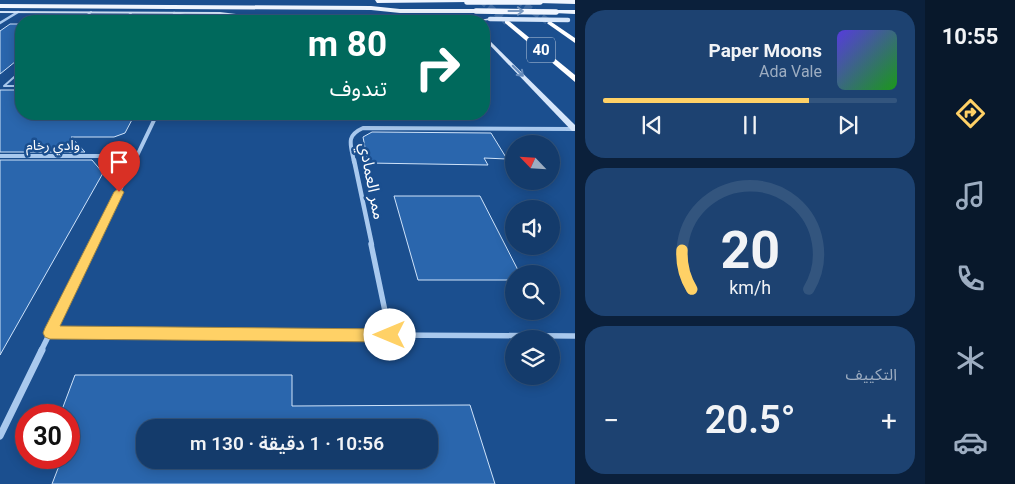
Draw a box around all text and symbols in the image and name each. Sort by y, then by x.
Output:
one-way arrow [508,6,524,16]
text: 80 m [308,24,387,65]
text: 10:55 [942,24,998,49]
icon: right [405,35,470,100]
road number: 40 [527,38,555,62]
text: Paper Moons [709,39,822,62]
text: Ada Vale [759,62,822,81]
one-way arrow [512,65,524,77]
text: تندوف [330,76,387,101]
icon: directions [953,96,988,131]
icon: previous [638,111,666,139]
icon: pause [736,111,764,139]
icon: next [834,111,862,139]
north arrow [505,135,560,190]
map controls [505,135,560,385]
street label: وادي رخام [26,137,80,156]
pin [98,141,140,192]
street label: ممر العمادي [353,141,389,222]
icon: arrive [105,148,133,176]
icon: music [953,178,988,213]
button: sound [505,200,560,255]
text: 20 [720,220,780,281]
icon: phone [953,261,988,296]
button: search [505,265,560,320]
text: km/h [729,277,771,298]
position arrow [363,308,415,360]
button: layers [505,330,560,385]
icon: climate [953,343,988,378]
text: التكييف [845,365,897,384]
text: 20.5° [705,398,795,442]
speed limit sign: 30 [15,404,80,469]
text: − [603,404,619,437]
text: + [881,404,897,437]
icon: car [953,425,988,460]
text: 10:56 · 1 دقيقة · 130 m [190,432,384,455]

